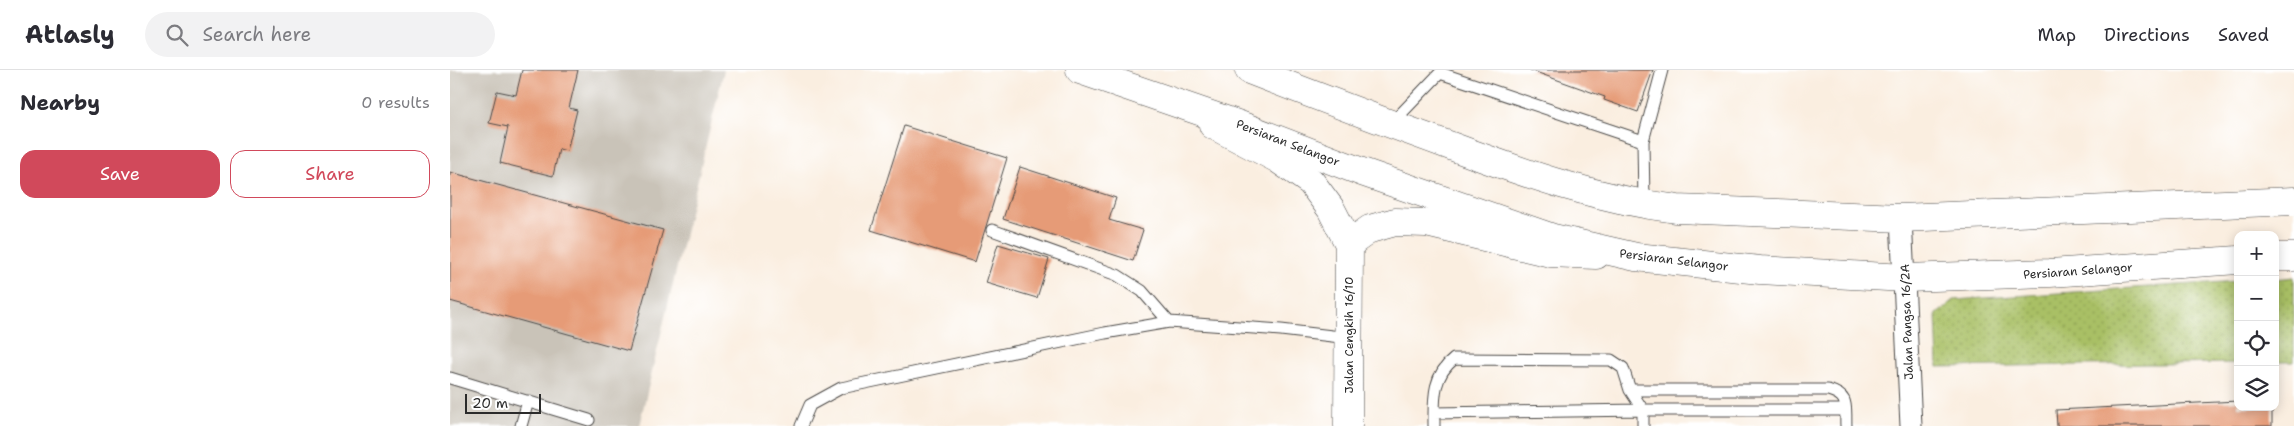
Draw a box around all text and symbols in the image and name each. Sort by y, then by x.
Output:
search box [145,12,495,57]
text: Atlasly [25,19,115,51]
icon: search [163,21,191,49]
text: Search here [203,22,311,47]
text: Map [2038,23,2076,47]
text: Directions [2104,23,2190,47]
text: Saved [2218,23,2269,47]
text: Nearby [20,89,100,117]
text: 0 results [361,92,430,113]
street label: Persiaran Selangor [1234,116,1342,170]
button: Save [20,150,220,198]
button: Share [230,150,430,198]
map controls [2234,231,2279,411]
button: + [2234,231,2279,276]
street label: Persiaran Selangor [1619,245,1730,275]
street label: Persiaran Selangor [2023,259,2134,283]
street label: Jalan Pangsa 16/2A [1897,263,1917,380]
button: − [2234,276,2279,321]
street label: Jalan Cengkih 16/10 [1341,277,1357,393]
button: locate [2234,321,2279,366]
button: layers [2234,366,2279,411]
scale bar [465,391,541,414]
text: 20 m [472,394,508,412]

